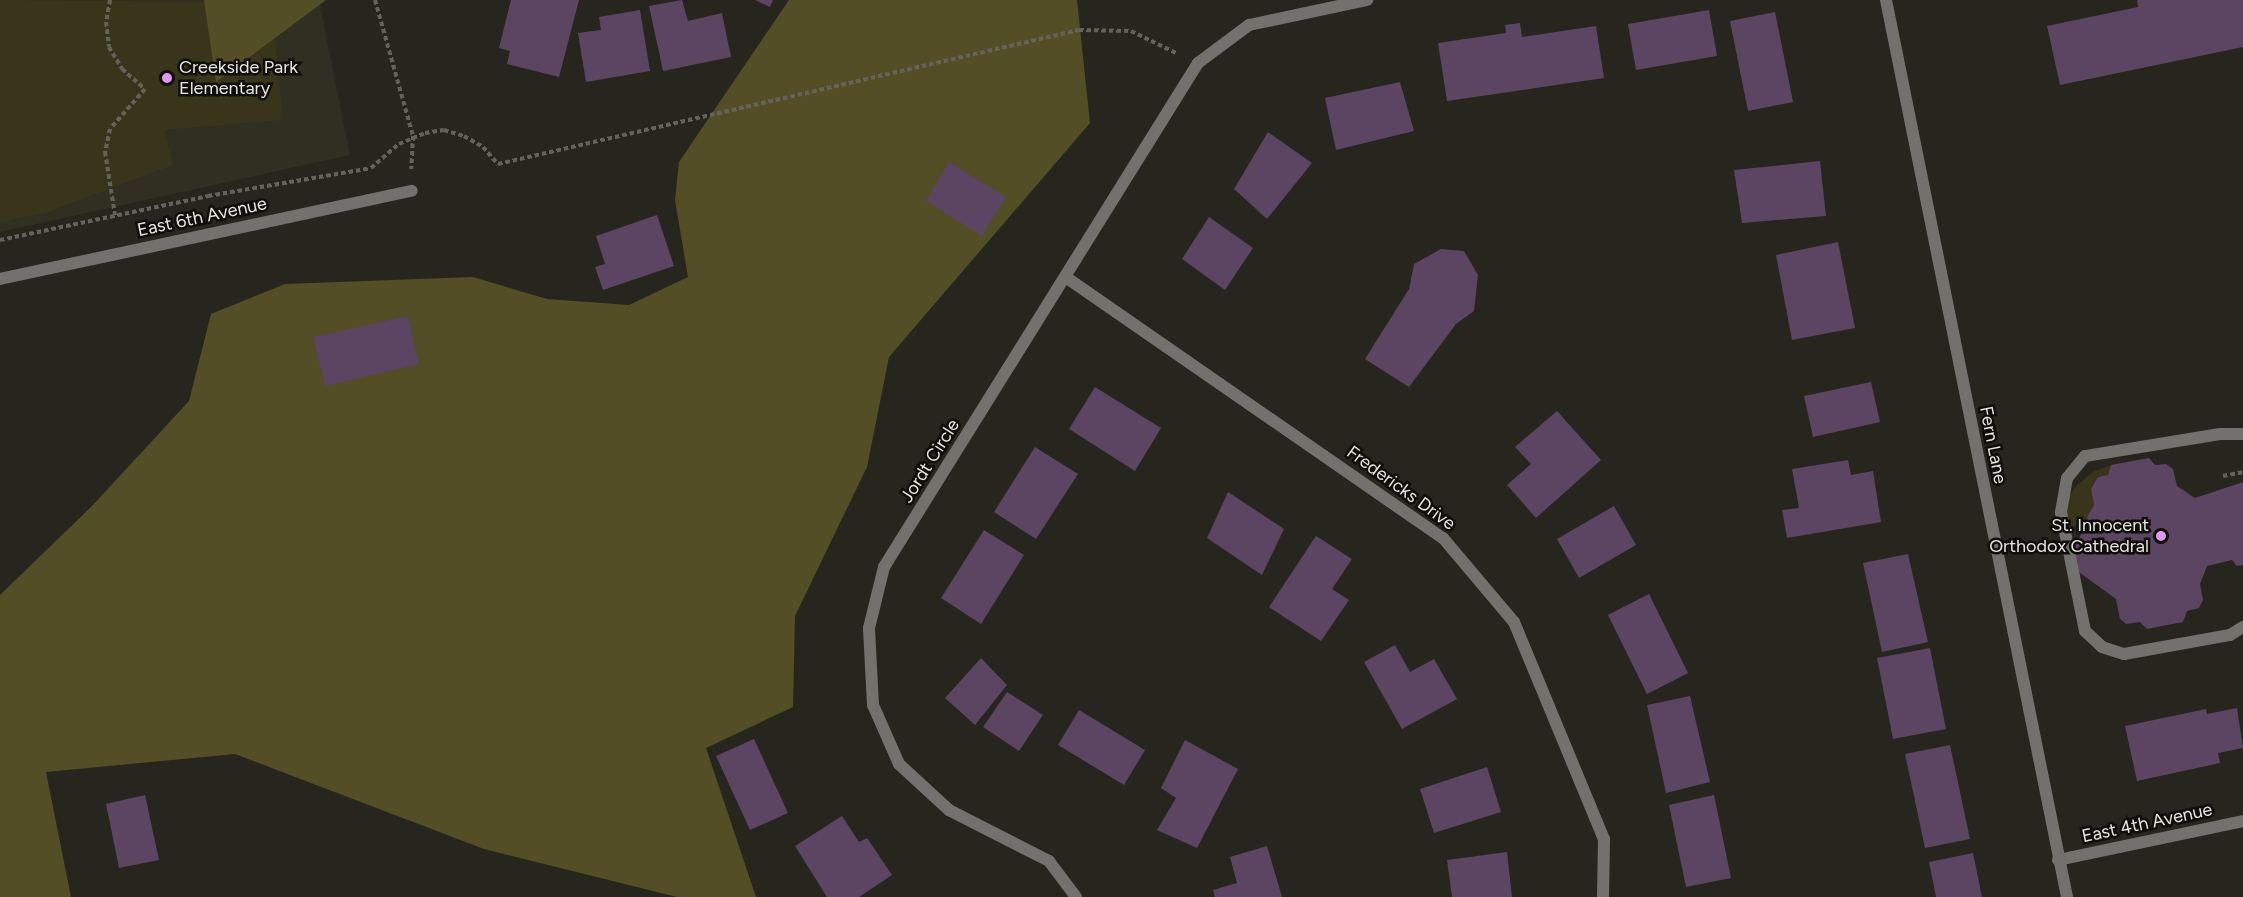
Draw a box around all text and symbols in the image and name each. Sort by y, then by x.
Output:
place label: Creekside Park Elementary [179,57,298,100]
marker: Creekside Park Elementary [160,71,174,85]
street label: East 6th Avenue [135,193,269,241]
street label: Fern Lane [1975,404,2011,486]
street label: Jordt Circle [896,415,964,507]
street label: Fredericks Drive [1342,441,1460,535]
place label: St. Innocent Orthodox Cathedral [1989,515,2149,558]
marker: St. Innocent Orthodox Cathedral [2154,529,2168,543]
street label: East 4th Avenue [2080,799,2214,847]

